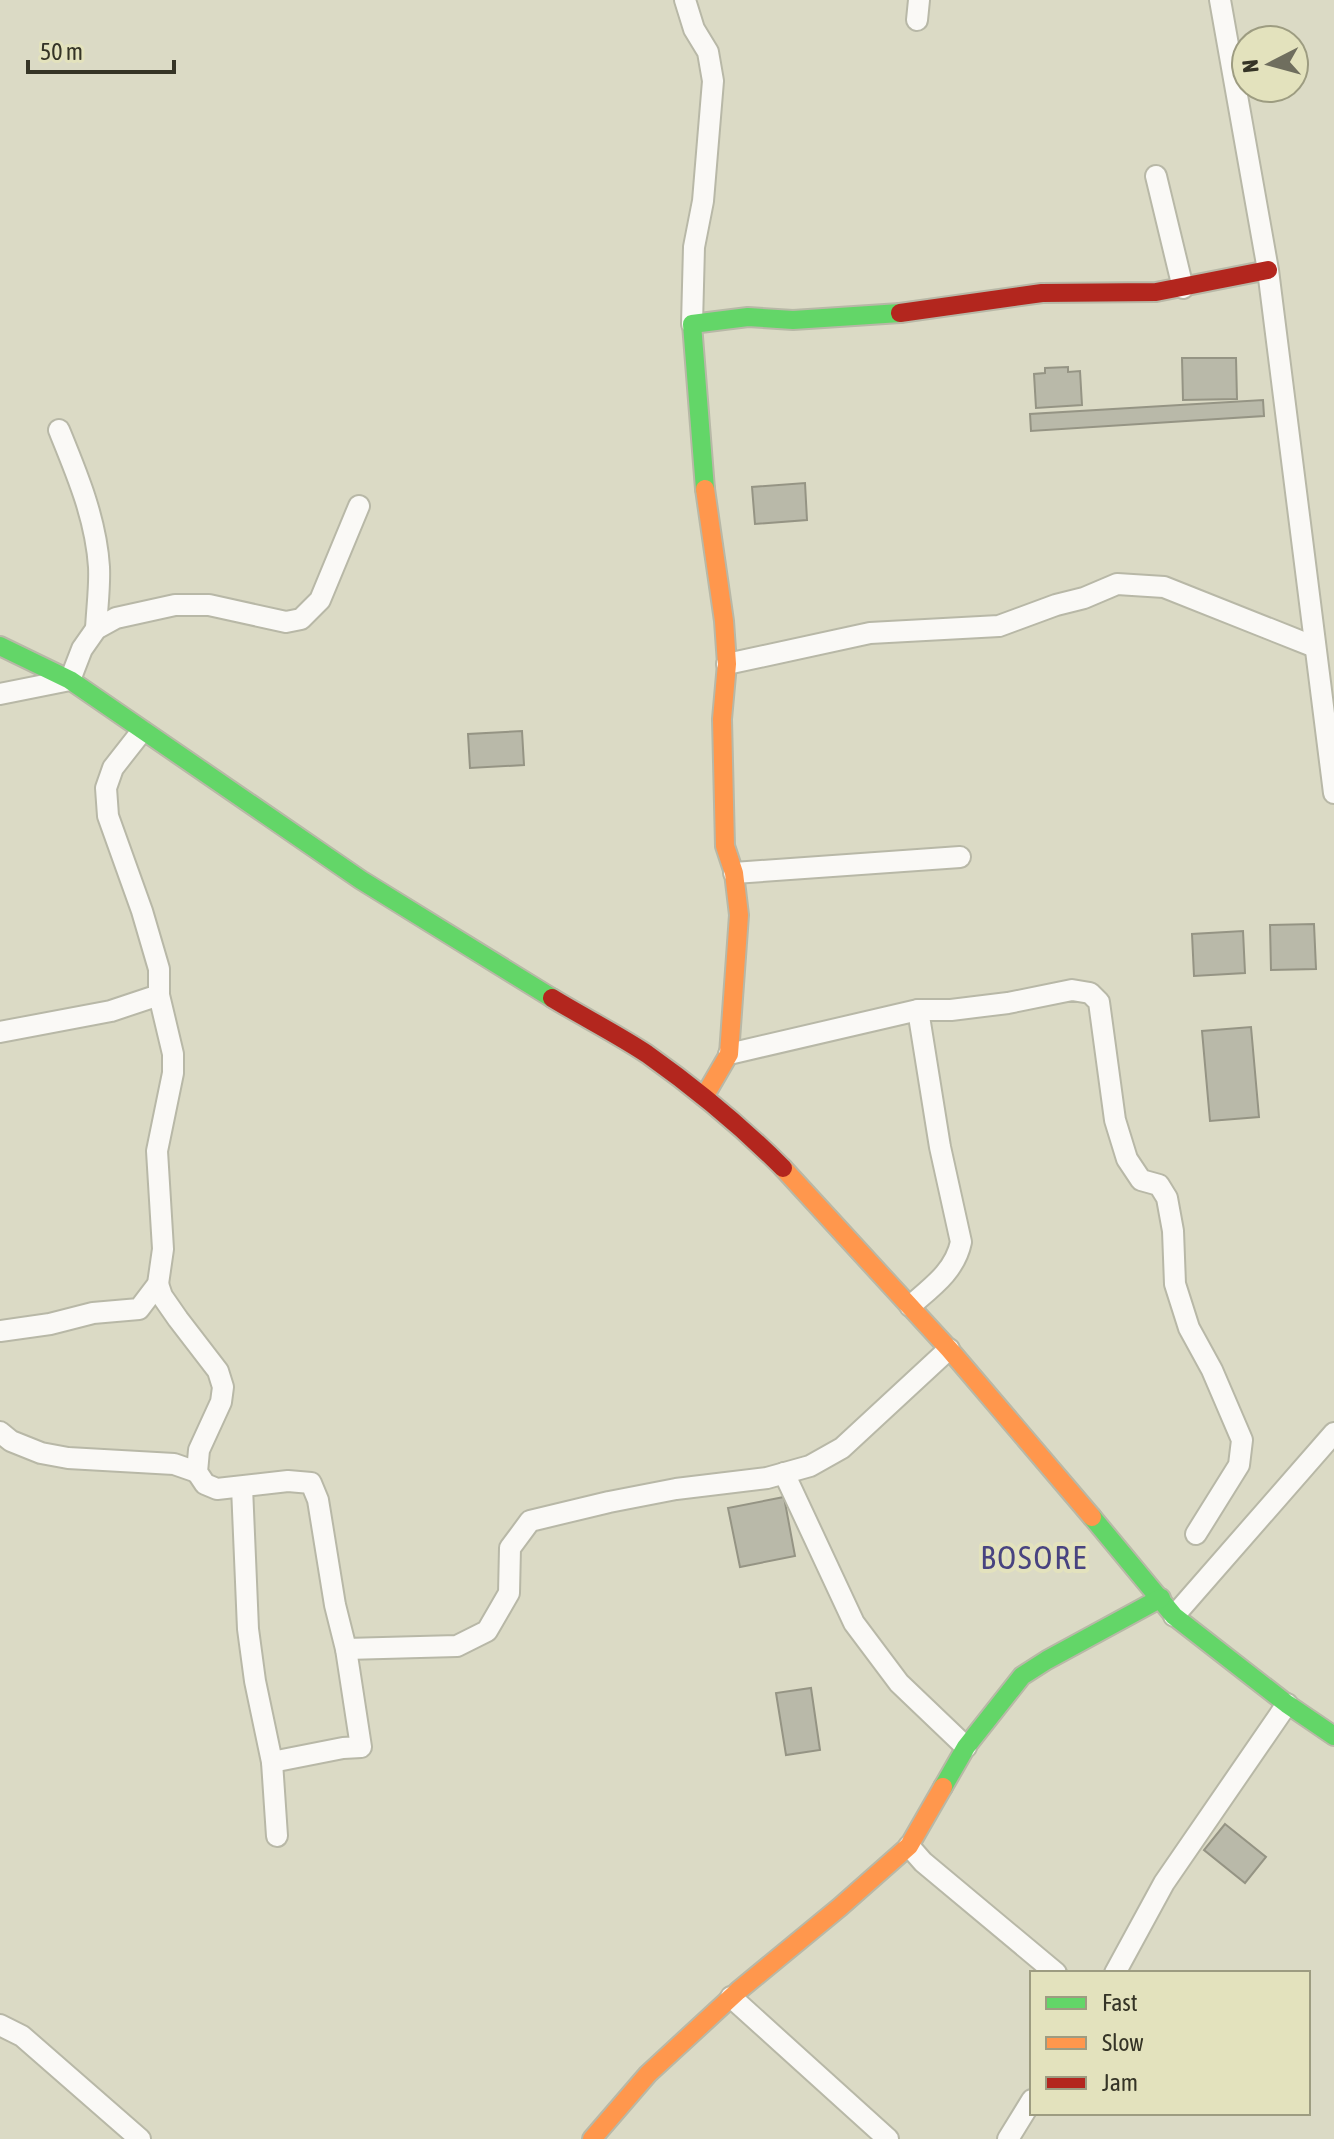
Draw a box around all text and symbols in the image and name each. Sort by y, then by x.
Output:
scale bar [28,24,174,74]
north arrow [1230,24,1310,104]
text: 50 m [40,38,83,65]
text: N [1237,58,1264,74]
district label: BOSORE [980,1539,1088,1576]
legend [1030,1971,1310,2115]
text: Fast [1102,1989,1138,2016]
text: Slow [1102,2029,1144,2056]
text: Jam [1102,2069,1138,2096]

